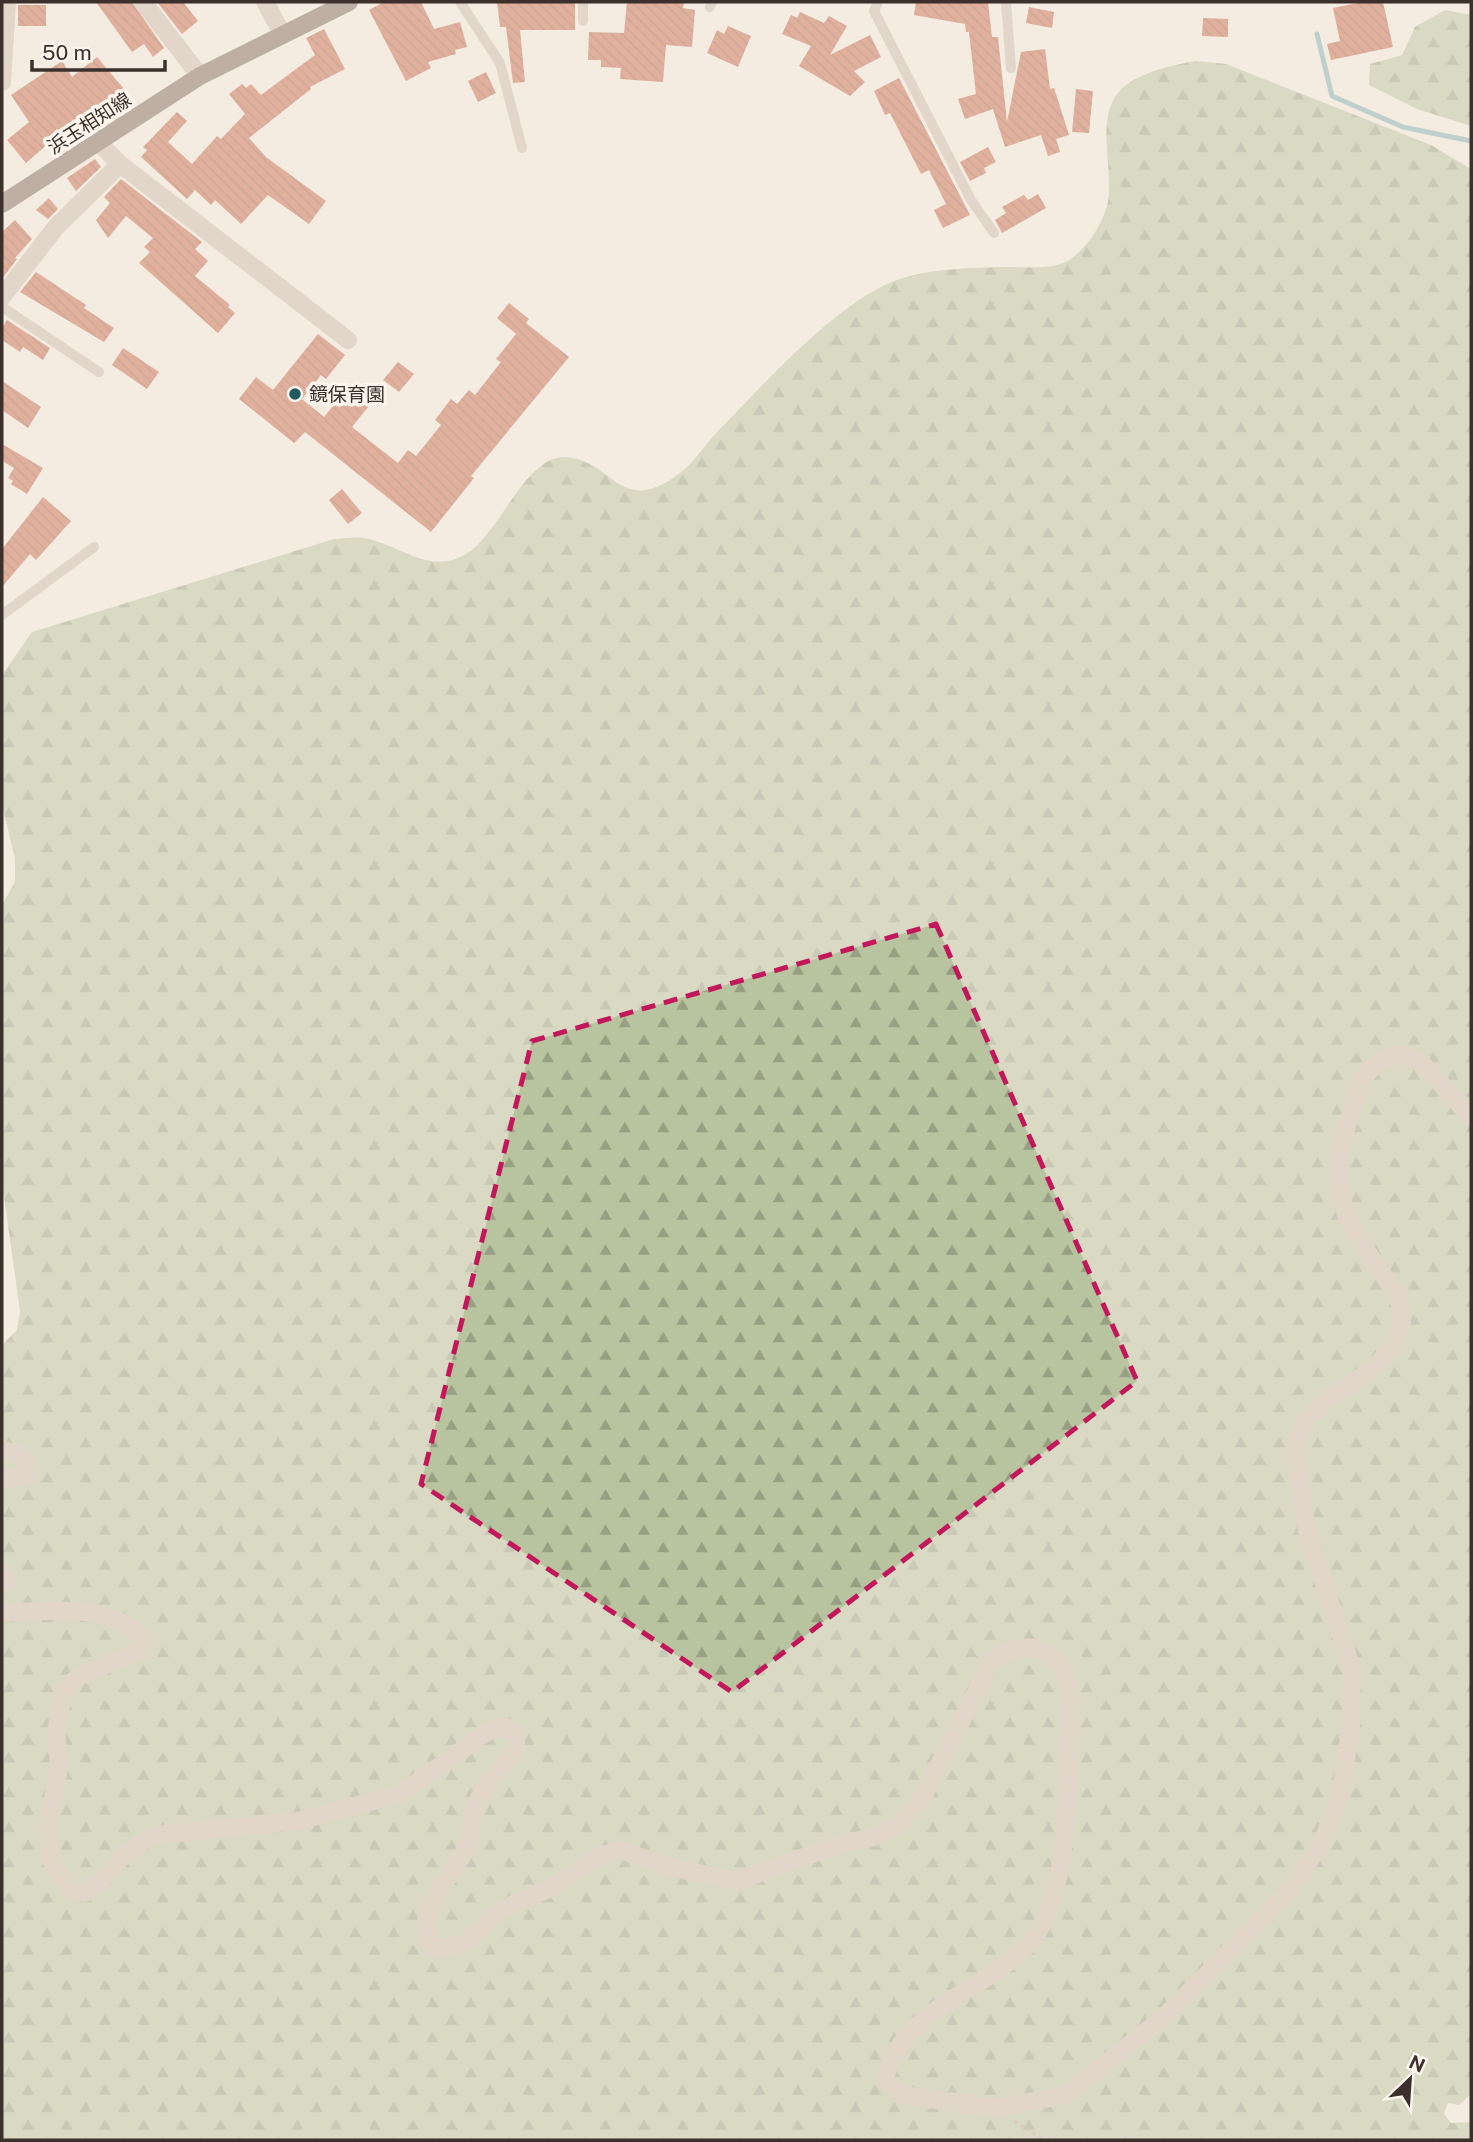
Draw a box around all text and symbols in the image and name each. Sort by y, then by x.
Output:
scale bar [32,28,164,72]
text: 50 m [42,40,92,65]
street label: 浜玉相知線 [43,88,135,158]
place label: 鏡保育園 [309,383,385,405]
marker: 鏡保育園 [287,386,303,402]
north arrow [1375,2044,1445,2114]
text: N [1406,2050,1429,2077]

